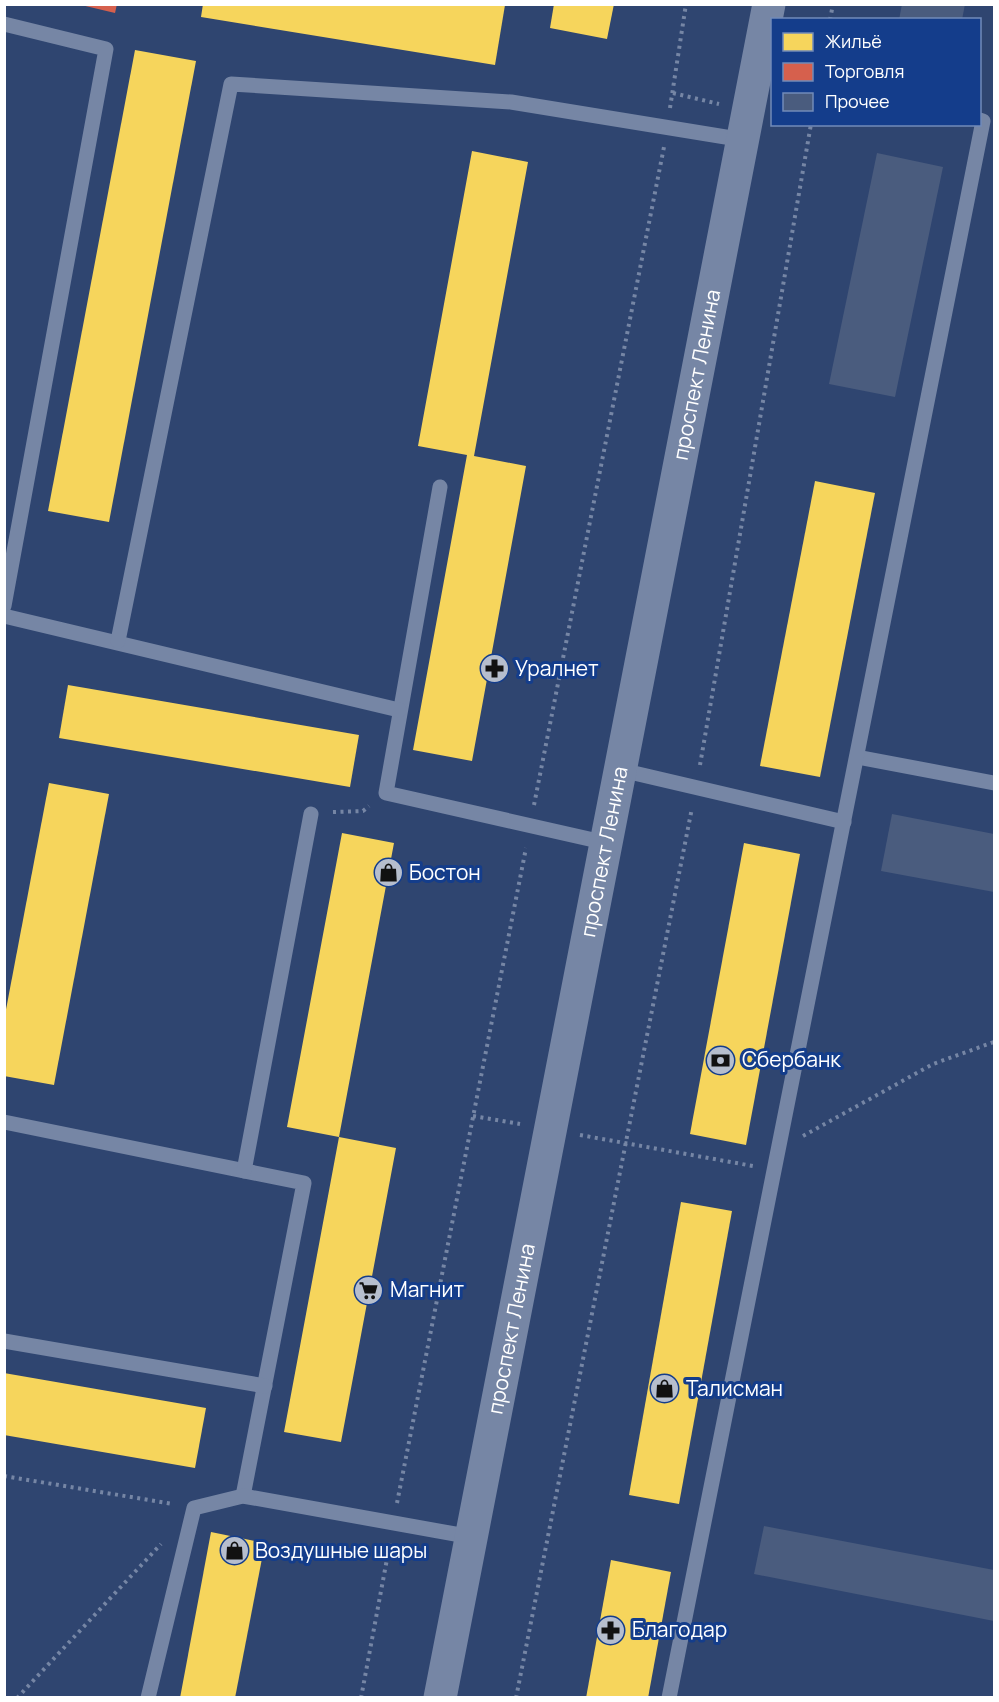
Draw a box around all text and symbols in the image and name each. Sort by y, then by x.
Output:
legend [771,18,981,126]
text: Жильё [825,29,882,53]
text: Торговля [825,59,904,83]
text: Прочее [825,89,890,113]
street label: проспект Ленина [666,287,726,462]
pharmacy icon: Уралнет [478,653,510,685]
place label: Уралнет [515,654,599,682]
street label: проспект Ленина [573,764,634,939]
shop icon: Бостон [372,857,404,889]
place label: Бостон [409,858,481,886]
bank icon: Сбербанк [705,1044,737,1076]
place label: Сбербанк [742,1045,841,1073]
street label: проспект Ленина [480,1241,541,1416]
supermarket icon: Магнит [353,1274,385,1306]
place label: Магнит [390,1275,464,1303]
shop icon: Талисман [649,1373,681,1405]
place label: Талисман [686,1374,783,1402]
shop icon: Воздушные шары [218,1535,250,1567]
place label: Воздушные шары [255,1536,427,1564]
pharmacy icon: Благодар [595,1614,627,1646]
place label: Благодар [632,1615,727,1643]

